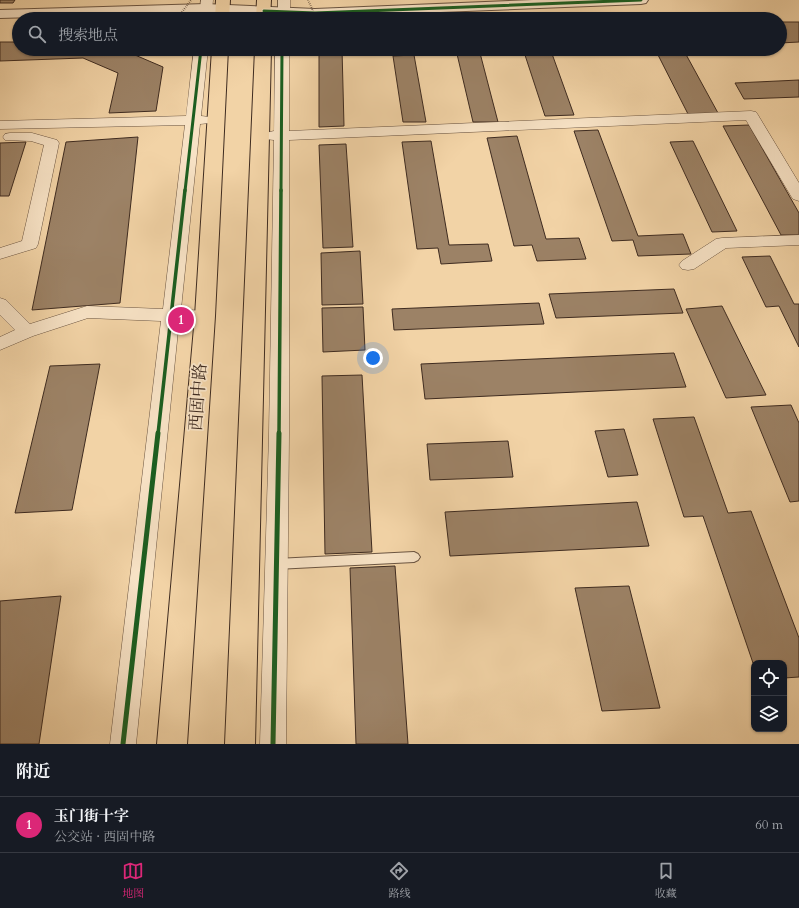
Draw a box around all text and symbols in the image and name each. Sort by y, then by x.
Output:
search box [12,12,787,56]
icon: search [26,23,48,45]
text: 搜索地点 [58,25,118,45]
pin: 1 [168,305,194,335]
your location [363,348,383,368]
street label: 西固中路 [184,362,212,432]
map controls [751,660,787,732]
button: locate [751,660,787,696]
button: layers [751,696,787,732]
text: 附近 [16,760,50,783]
text: 玉门街十字 [54,806,129,826]
text: 1 [26,816,32,834]
text: 60 m [755,816,783,834]
text: 公交站 · 西固中路 [54,828,155,846]
tab: 地图 [122,860,144,901]
tab: 路线 [388,860,410,901]
tab: 收藏 [655,860,677,901]

